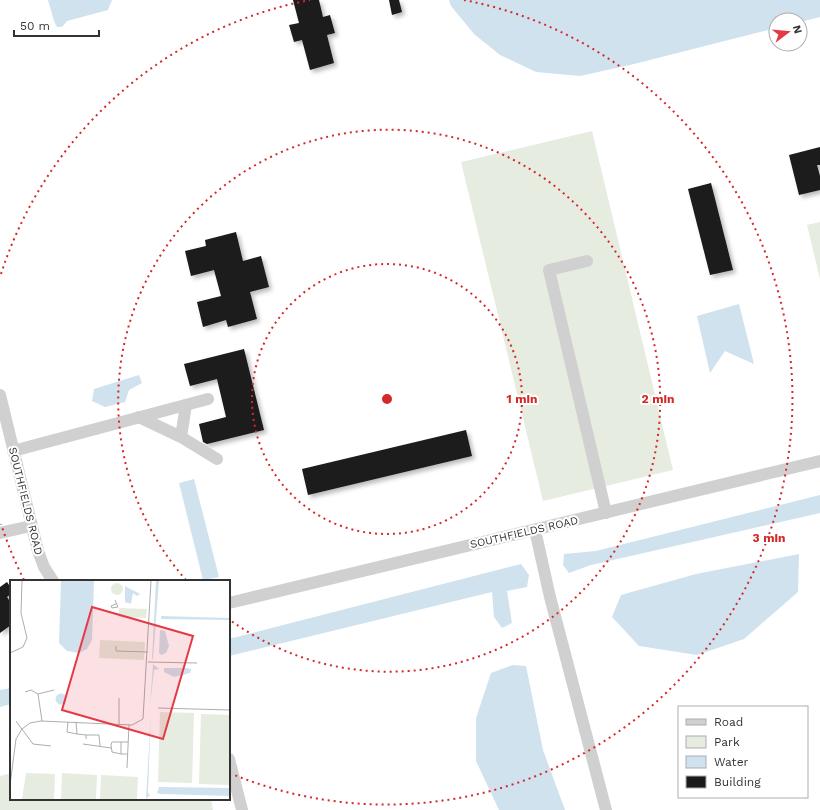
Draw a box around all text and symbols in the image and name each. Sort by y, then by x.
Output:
scale bar [14,12,99,38]
north arrow [768,12,808,52]
text: 50 m [20,19,50,33]
text: N [790,24,805,35]
centre of rings [380,392,394,406]
text: 1 min [507,392,537,406]
text: 2 min [642,392,674,406]
street label: SOUTHFIELDS ROAD [6,446,45,556]
street label: SOUTHFIELDS ROAD [469,514,579,551]
text: 3 min [753,531,785,545]
inset map [10,580,230,800]
legend [678,706,808,798]
text: Road [714,715,743,729]
text: Park [714,735,740,749]
text: Water [714,755,749,769]
text: Building [714,775,761,789]

